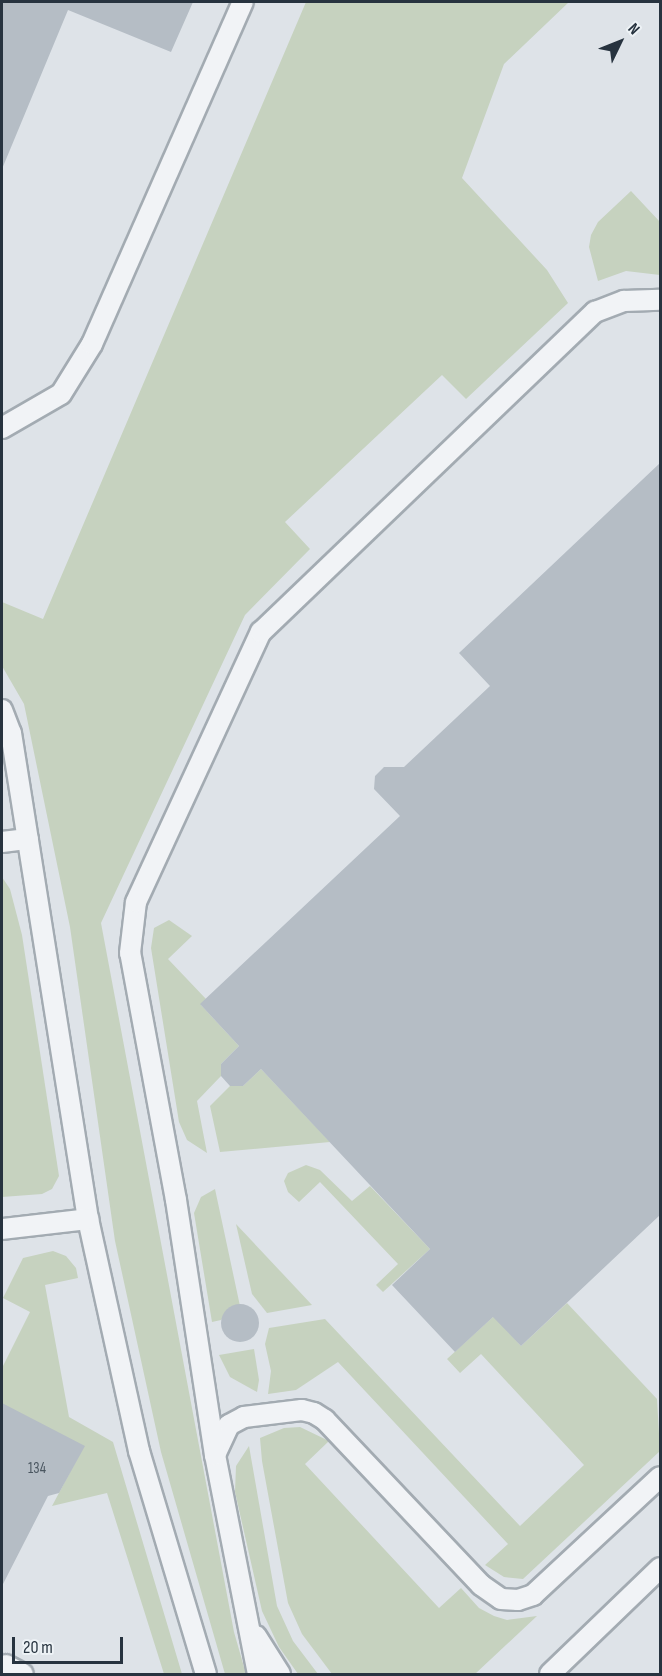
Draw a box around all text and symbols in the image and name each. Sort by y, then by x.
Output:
north arrow [590,12,650,72]
text: N [624,20,643,39]
house number: 134 [28,1460,46,1478]
scale bar [15,1625,126,1663]
text: 20 m [23,1637,53,1658]

